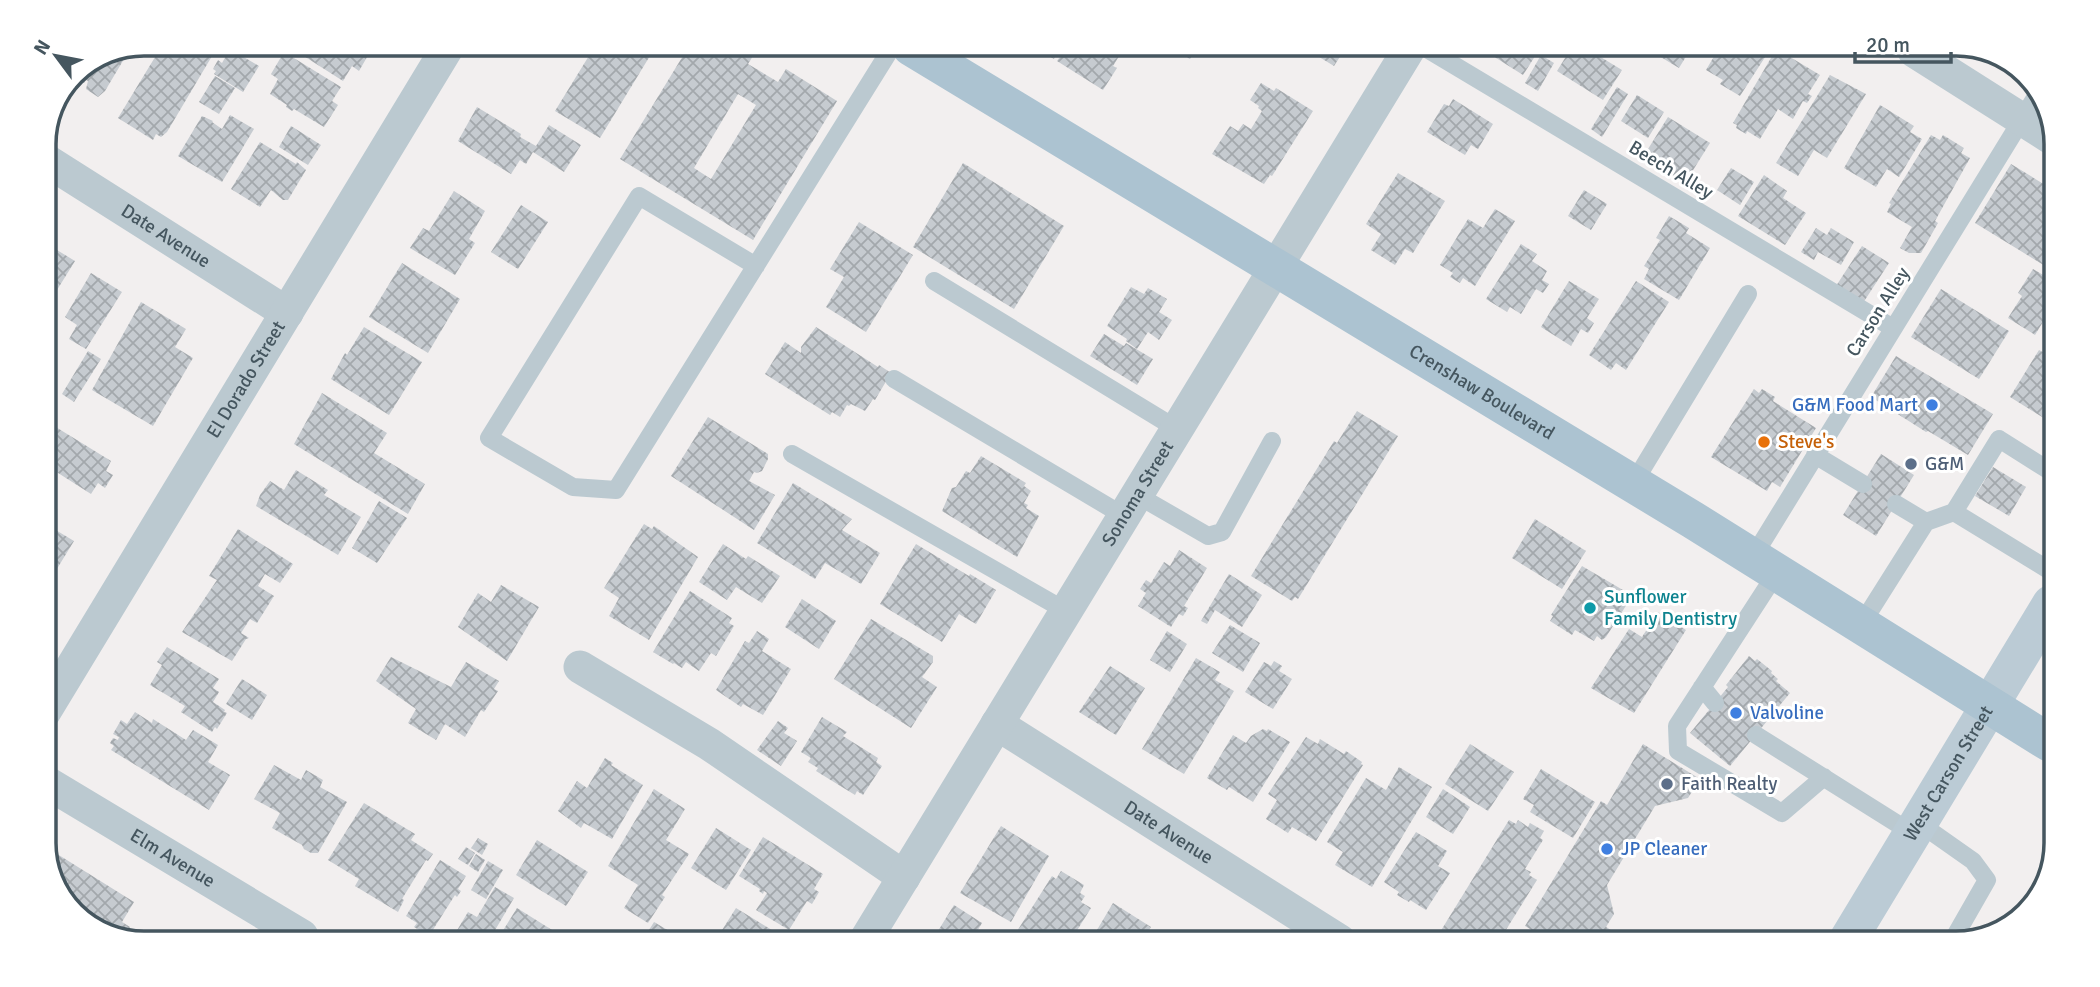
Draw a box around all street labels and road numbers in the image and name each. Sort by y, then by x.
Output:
street label: Beech Alley [1624,135,1718,205]
street label: Date Avenue [116,199,215,273]
street label: Carson Alley [1841,263,1915,361]
street label: El Dorado Street [201,316,291,443]
street label: Crenshaw Boulevard [1405,339,1559,445]
street label: Sonoma Street [1097,436,1179,551]
street label: West Carson Street [1898,701,1999,846]
street label: Date Avenue [1119,795,1218,870]
street label: Elm Avenue [126,823,220,893]

